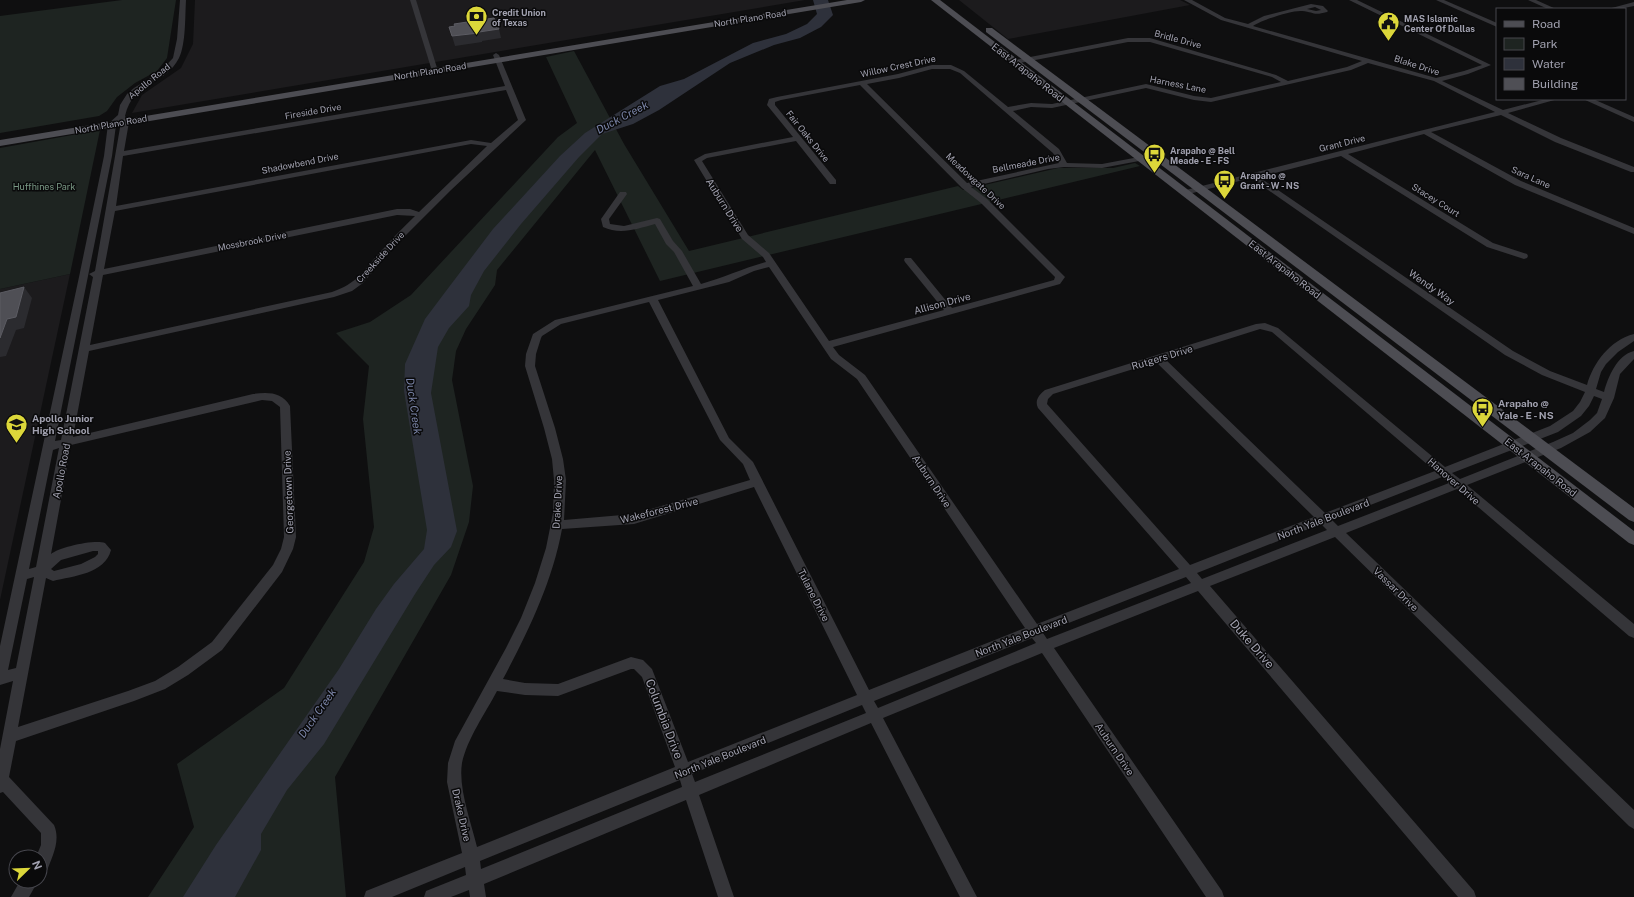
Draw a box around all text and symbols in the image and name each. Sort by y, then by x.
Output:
bank icon: Credit Union of Texas [463,4,489,37]
place label: Credit Union of Texas [492,7,546,28]
street label: North Plano Road [713,7,787,29]
legend [1496,8,1626,100]
public building icon: MAS Islamic Center Of Dallas [1375,10,1401,43]
place label: MAS Islamic Center Of Dallas [1404,13,1475,34]
text: Road [1532,17,1560,31]
street label: Bridle Drive [1153,27,1203,51]
text: Park [1532,37,1558,51]
street label: East Arapaho Road [990,40,1066,104]
street label: Blake Drive [1393,52,1441,78]
street label: Willow Crest Drive [859,53,937,79]
text: Water [1532,57,1566,71]
street label: North Plano Road [393,60,467,82]
street label: Apollo Road [126,61,172,101]
street label: Harness Lane [1149,73,1207,95]
text: Building [1532,77,1578,91]
water label: Duck Creek [594,98,650,136]
street label: Fireside Drive [284,101,342,121]
street label: Fair Oaks Drive [784,108,832,164]
street label: North Plano Road [74,112,148,136]
street label: Grant Drive [1318,132,1366,154]
bus stop icon: Arapaho @ Bell Meade - E - FS [1141,142,1167,175]
place label: Arapaho @ Bell Meade - E - FS [1170,145,1235,166]
street label: Shadowbend Drive [260,150,340,176]
street label: Meadowgate Drive [944,151,1008,211]
street label: Bellmeade Drive [991,151,1061,175]
street label: Sara Lane [1510,163,1552,191]
bus stop icon: Arapaho @ Grant - W - NS [1211,167,1237,200]
place label: Arapaho @ Grant - W - NS [1240,170,1299,191]
street label: Auburn Drive [704,176,746,234]
park label: Huffhines Park [13,181,75,192]
street label: Stacey Court [1410,181,1462,219]
street label: Mossbrook Drive [217,229,287,253]
street label: Creekside Drive [354,229,406,285]
street label: East Arapaho Road [1247,237,1323,301]
street label: Wendy Way [1407,267,1458,308]
street label: Allison Drive [912,290,972,316]
street label: Rutgers Drive [1130,342,1194,372]
water label: Duck Creek [404,377,424,435]
bus stop icon: Arapaho @ Yale - E - NS [1470,396,1496,429]
place label: Arapaho @ Yale - E - NS [1498,397,1554,421]
school or university icon: Apollo Junior High School [4,411,30,444]
place label: Apollo Junior High School [32,412,94,436]
street label: East Arapaho Road [1503,435,1579,499]
street label: Apollo Road [50,442,72,500]
street label: Georgetown Drive [281,450,295,534]
street label: Auburn Drive [910,452,954,510]
street label: Hanover Drive [1425,455,1483,507]
street label: Drake Drive [550,475,564,529]
street label: Wakeforest Drive [619,494,699,525]
street label: North Yale Boulevard [1275,496,1371,542]
street label: Vassar Drive [1371,565,1421,614]
street label: Tulane Drive [796,567,833,624]
street label: North Yale Boulevard [973,613,1069,659]
street label: Duke Drive [1227,617,1277,671]
street label: Columbia Drive [642,677,686,761]
water label: Duck Creek [296,686,338,740]
street label: Auburn Drive [1093,720,1137,778]
street label: North Yale Boulevard [673,733,768,781]
street label: Drake Drive [450,788,474,843]
north arrow [8,849,48,889]
text: N [30,859,44,871]

